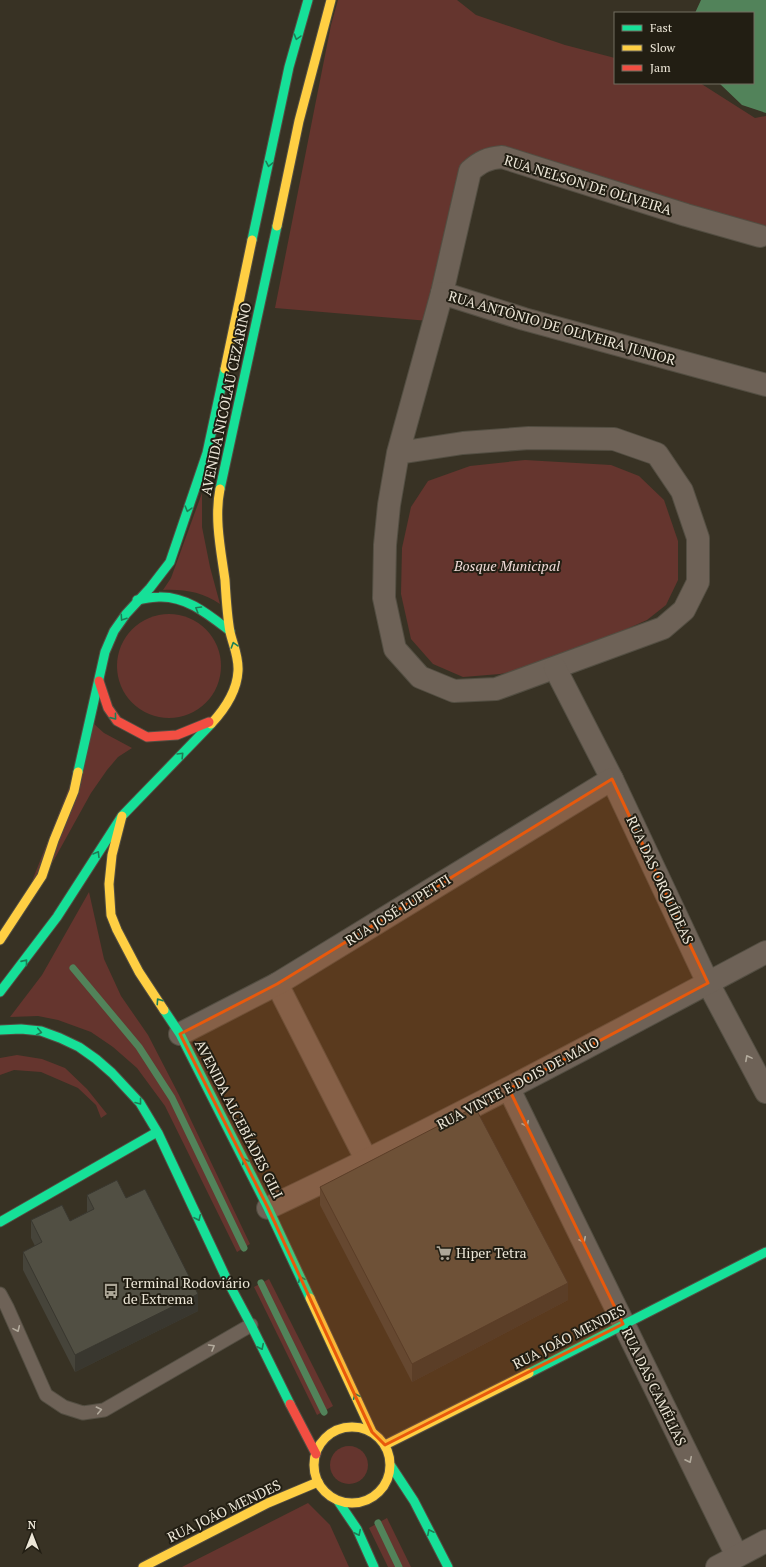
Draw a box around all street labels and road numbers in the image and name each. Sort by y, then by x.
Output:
street label: RUA NELSON DE OLIVEIRA [502,150,675,219]
street label: RUA ANTÔNIO DE OLIVEIRA JUNIOR [446,286,678,369]
street label: AVENIDA NICOLAU CEZARINO [196,301,255,497]
street label: RUA DAS ORQUÍDEAS [622,813,699,947]
street label: RUA JOSÉ LUPETTI [341,869,454,950]
street label: RUA VINTE E DOIS DE MAIO [433,1032,602,1134]
street label: AVENIDA ALCEBÍADES GILI [191,1036,288,1202]
street label: RUA JOÃO MENDES [509,1300,628,1373]
street label: RUA DAS CAMÉLIAS [618,1325,691,1449]
street label: RUA JOÃO MENDES [164,1475,284,1546]

